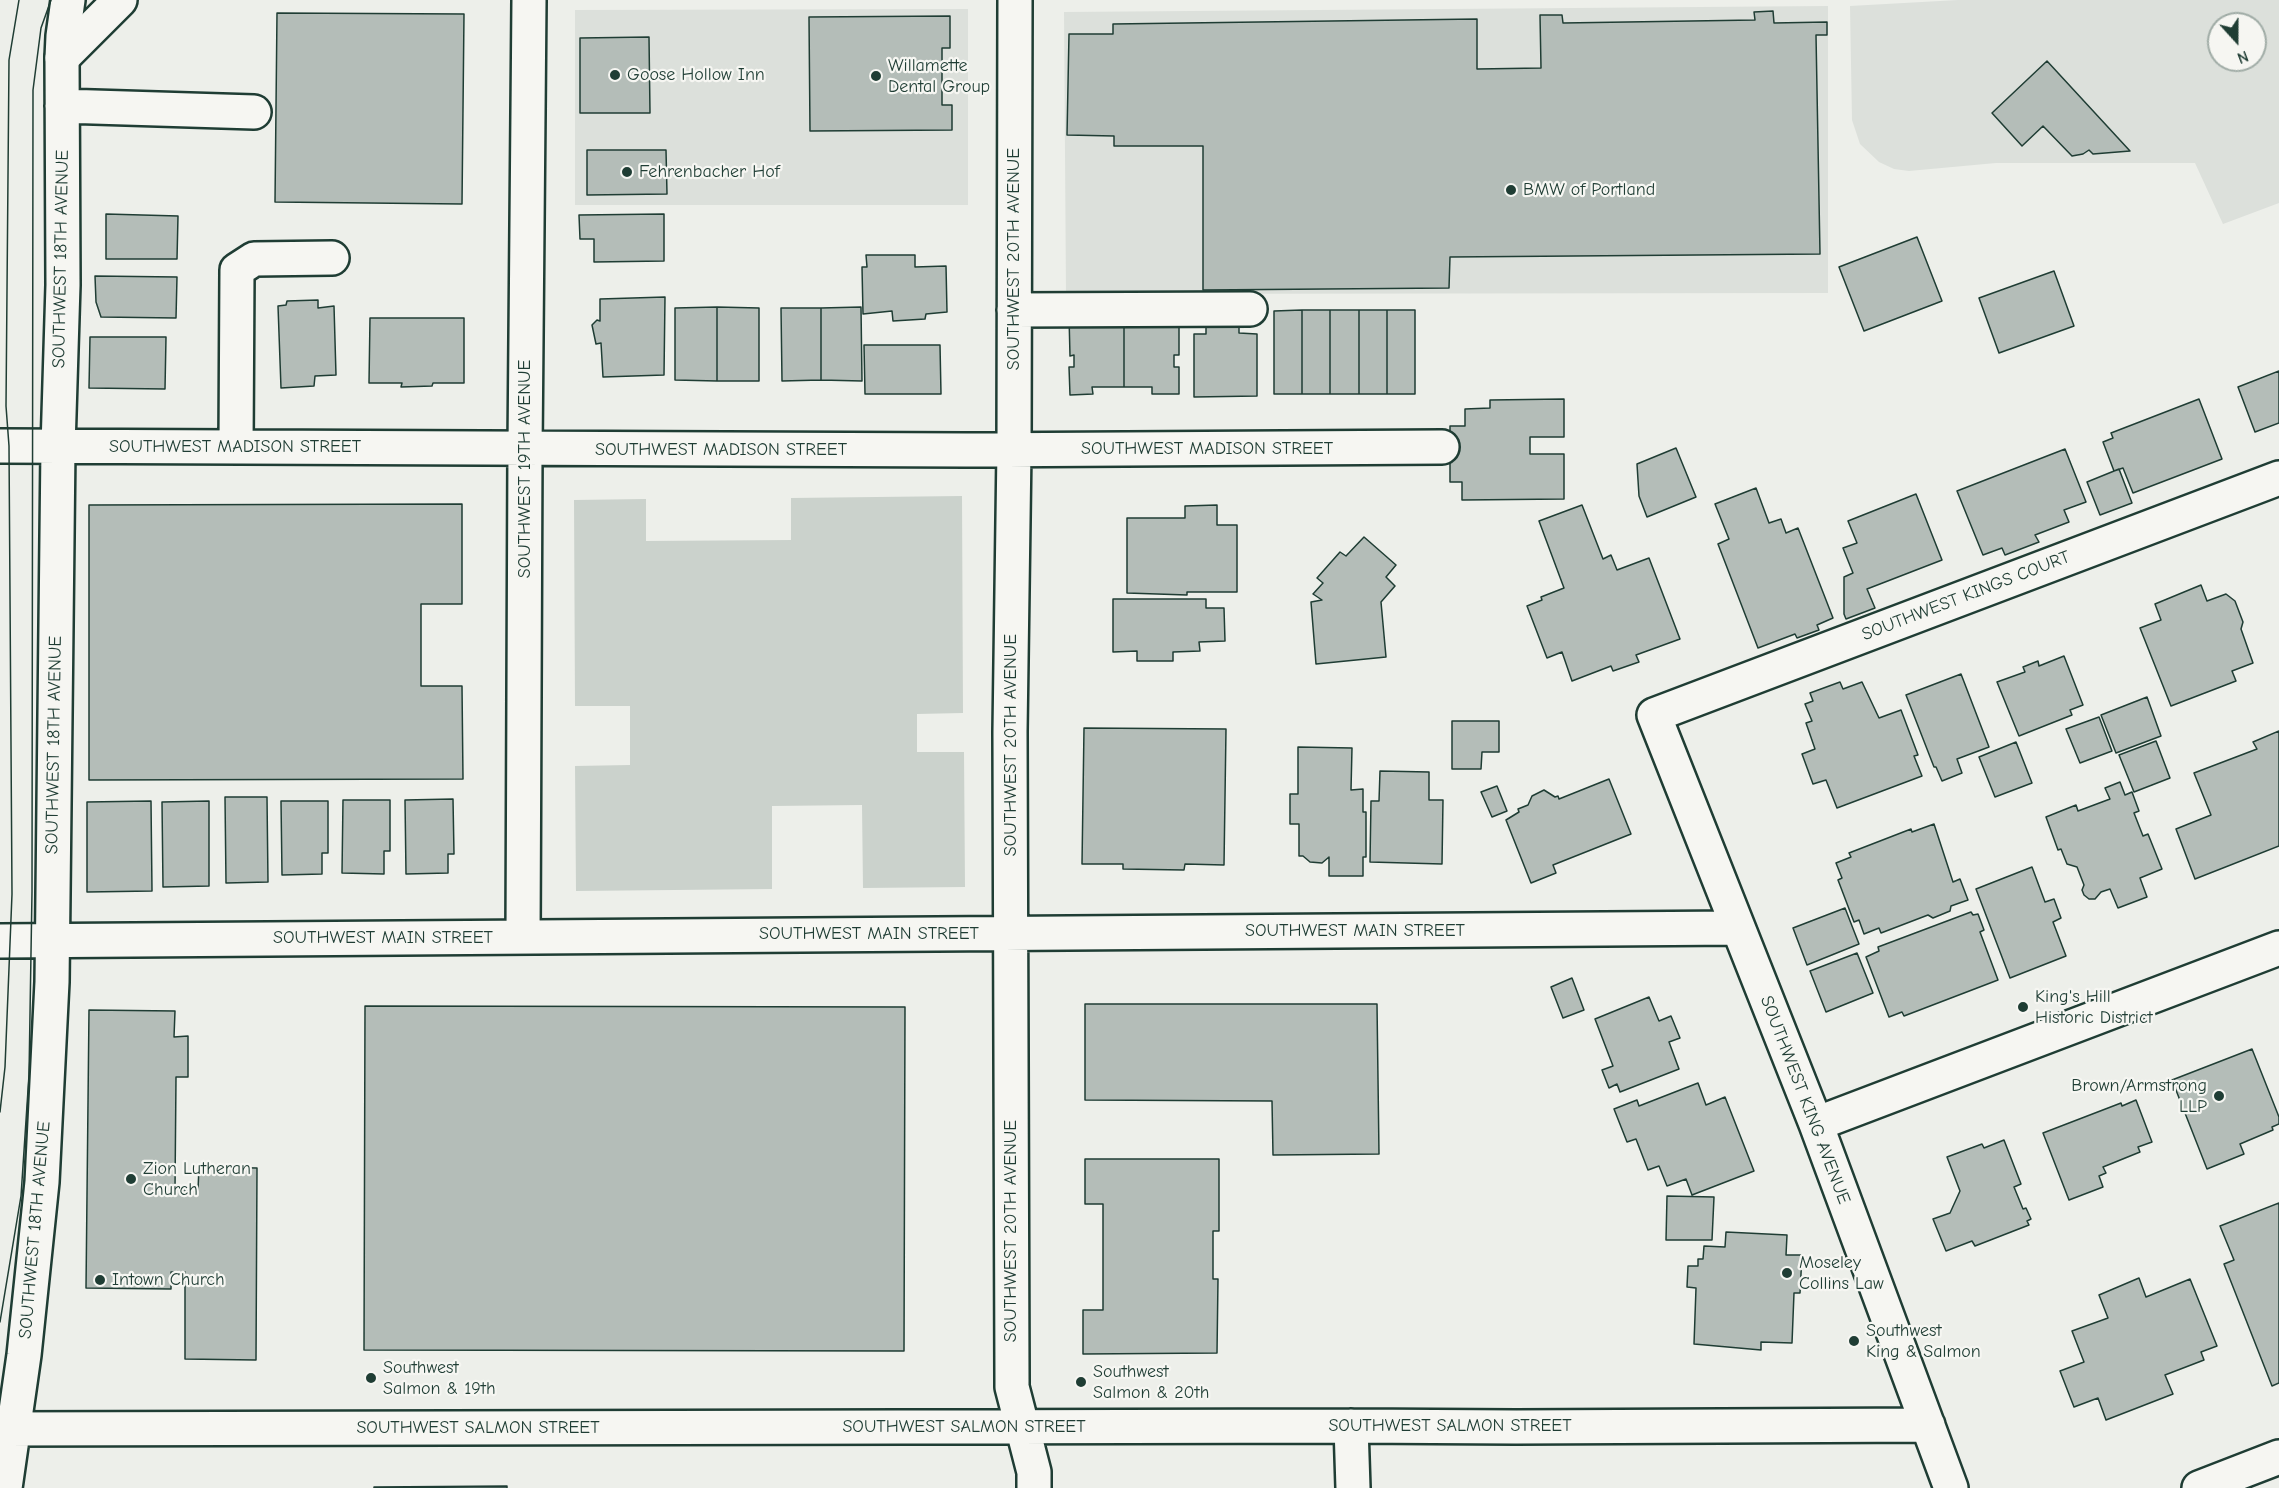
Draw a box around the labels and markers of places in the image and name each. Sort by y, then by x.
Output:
place label: Willamette Dental Group [888,55,990,98]
place label: Goose Hollow Inn [627,64,765,86]
marker: Goose Hollow Inn [608,68,622,82]
marker: Willamette Dental Group [869,69,883,83]
place label: Fehrenbacher Hof [639,161,780,183]
marker: Fehrenbacher Hof [620,165,634,179]
place label: BMW of Portland [1523,179,1655,201]
marker: BMW of Portland [1504,183,1518,197]
place label: King's Hill Historic District [2035,986,2153,1028]
marker: King's Hill Historic District [2016,1000,2030,1014]
place label: Brown/Armstrong LLP [2071,1075,2207,1118]
marker: Brown/Armstrong LLP [2212,1089,2226,1103]
place label: Zion Lutheran Church [143,1158,251,1200]
marker: Zion Lutheran Church [124,1172,138,1186]
place label: Moseley Collins Law [1799,1252,1884,1294]
marker: Moseley Collins Law [1780,1266,1794,1280]
place label: Intown Church [112,1269,225,1291]
marker: Intown Church [93,1273,107,1287]
place label: Southwest King & Salmon [1866,1320,1981,1362]
marker: Southwest King & Salmon [1847,1334,1861,1348]
place label: Southwest Salmon & 19th [383,1357,496,1400]
place label: Southwest Salmon & 20th [1093,1361,1209,1404]
marker: Southwest Salmon & 19th [364,1371,378,1385]
marker: Southwest Salmon & 20th [1074,1375,1088,1389]

